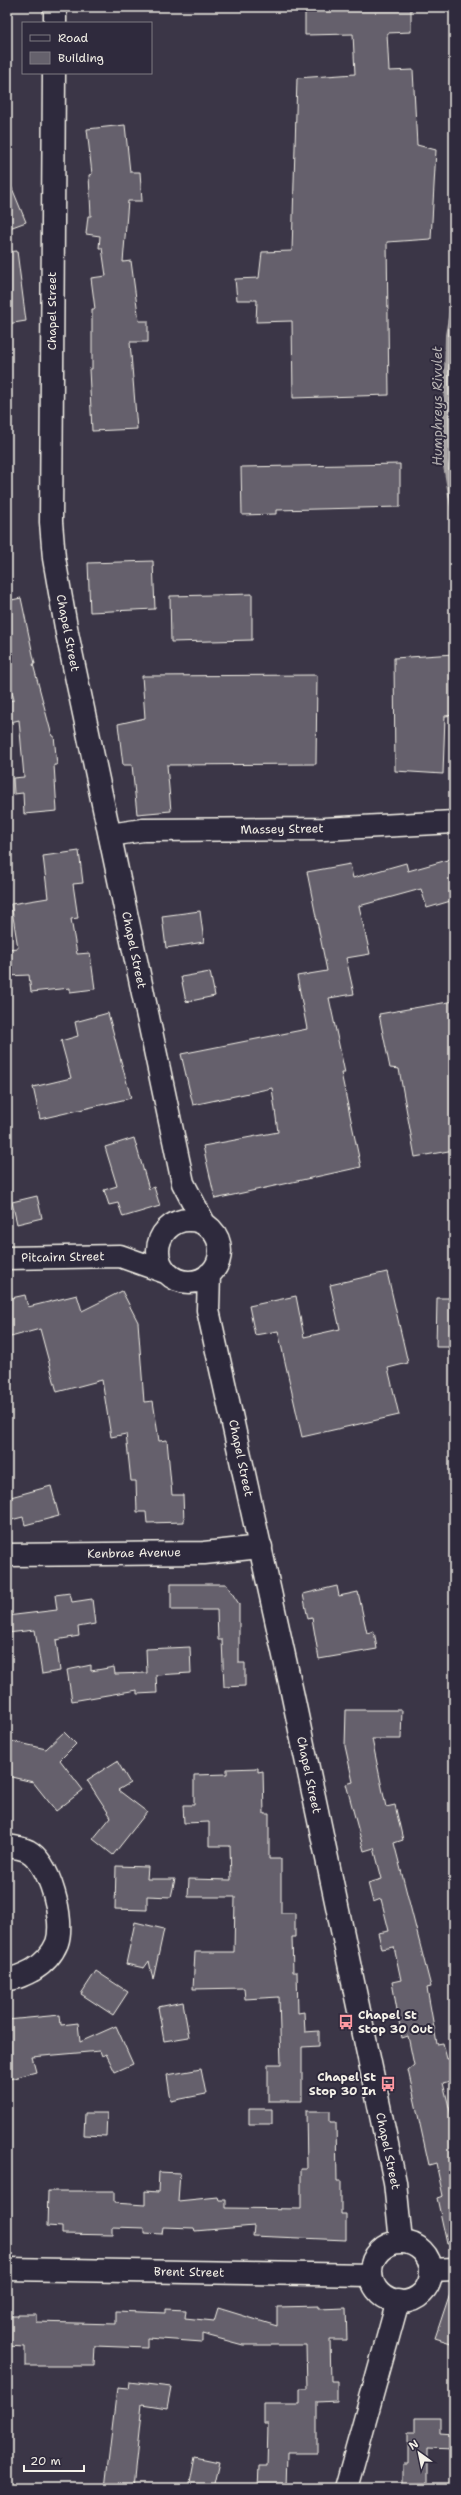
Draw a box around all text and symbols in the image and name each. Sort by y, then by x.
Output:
legend [22,22,152,74]
text: Road [58,30,89,46]
text: Building [58,50,104,66]
street label: Chapel Street [44,272,60,350]
water label: Humphreys Rivulet [429,346,446,466]
street label: Chapel Street [53,593,83,673]
street label: Massey Street [240,820,324,838]
street label: Chapel Street [118,910,150,990]
street label: Pitcairn Street [21,1248,105,1266]
street label: Chapel Street [225,1418,257,1498]
street label: Kenbrae Avenue [87,1544,181,1562]
street label: Chapel Street [293,1735,325,1815]
place label: Chapel St Stop 30 Out [358,2007,433,2037]
bus stop icon: Chapel St Stop 30 Out [337,2013,355,2031]
place label: Chapel St Stop 30 In [309,2069,376,2099]
bus stop icon: Chapel St Stop 30 In [379,2075,397,2093]
street label: Chapel Street [372,2111,404,2191]
street label: Brent Street [154,2263,224,2281]
north arrow [399,2433,439,2473]
text: N [406,2436,422,2454]
scale bar [24,2447,84,2473]
text: 20 m [30,2453,61,2469]

